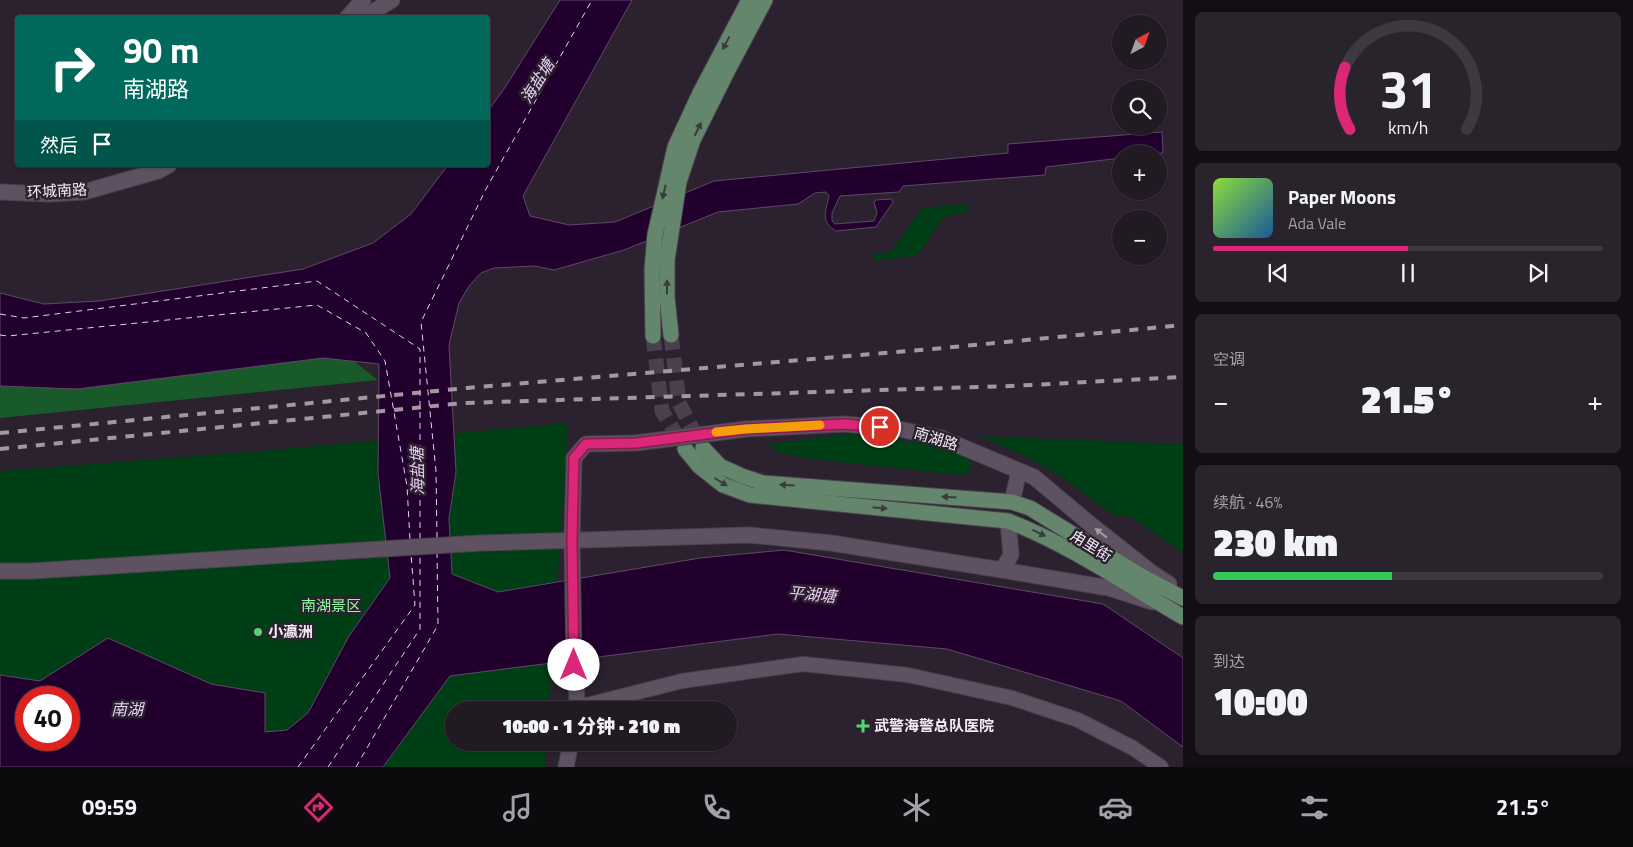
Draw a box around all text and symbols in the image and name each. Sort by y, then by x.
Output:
north arrow [1112,15,1168,70]
map controls [1112,15,1167,265]
text: 90 m [123,23,199,77]
icon: right [40,35,105,100]
one-way arrow [722,36,730,50]
text: 31 [1379,49,1437,128]
water label: 海盐塘 [514,52,561,108]
text: 南湖路 [123,72,189,106]
button: search [1112,80,1167,135]
text: km/h [1388,114,1428,141]
one-way arrow [695,122,703,136]
text: 然后 [40,130,78,159]
icon: arrive [88,130,116,158]
button: + [1112,145,1167,200]
street label: 环城南路 [26,177,88,204]
text: Paper Moons [1288,182,1396,211]
one-way arrow [660,185,668,200]
button: − [1112,210,1167,265]
text: Ada Vale [1288,211,1346,235]
icon: previous [1264,259,1292,287]
icon: pause [1394,259,1422,287]
icon: next [1524,259,1552,287]
one-way arrow [663,279,671,295]
text: 空调 [1213,347,1245,371]
text: 21.5° [1361,370,1455,428]
text: − [1213,379,1229,422]
text: + [1587,379,1603,422]
pin [859,406,901,448]
icon: arrive [866,413,894,441]
street label: 南湖路 [911,421,961,456]
water label: 海盐塘 [405,444,429,495]
one-way arrow [714,477,727,487]
one-way arrow [778,480,794,488]
text: 续航 · 46% [1213,490,1282,514]
one-way arrow [940,493,956,501]
one-way arrow [872,504,888,512]
text: 230 km [1213,513,1338,571]
street label: 甪里街 [1066,524,1116,567]
one-way arrow [1095,528,1108,539]
one-way arrow [1032,530,1046,538]
water label: 平湖塘 [787,580,840,608]
park label: 南湖景区 [301,594,361,617]
place label: 小瀛洲 [268,620,313,643]
marker: 小瀛洲 [252,626,264,638]
position arrow [547,638,599,690]
text: 到达 [1213,649,1245,673]
text: 10:00 [1213,672,1308,730]
speed limit sign: 40 [15,686,80,751]
water label: 南湖 [111,697,146,721]
text: 10:00 · 1 分钟 · 210 m [502,711,680,740]
place label: 武警海警总队医院 [874,714,994,737]
marker: 武警海警总队医院 [856,719,870,733]
text: 09:59 [82,790,137,824]
icon: directions [301,790,336,825]
icon: music [500,790,535,825]
icon: phone [699,790,734,825]
icon: climate [899,790,934,825]
icon: car [1098,790,1133,825]
icon: filters [1297,790,1332,825]
text: 21.5° [1496,790,1551,824]

